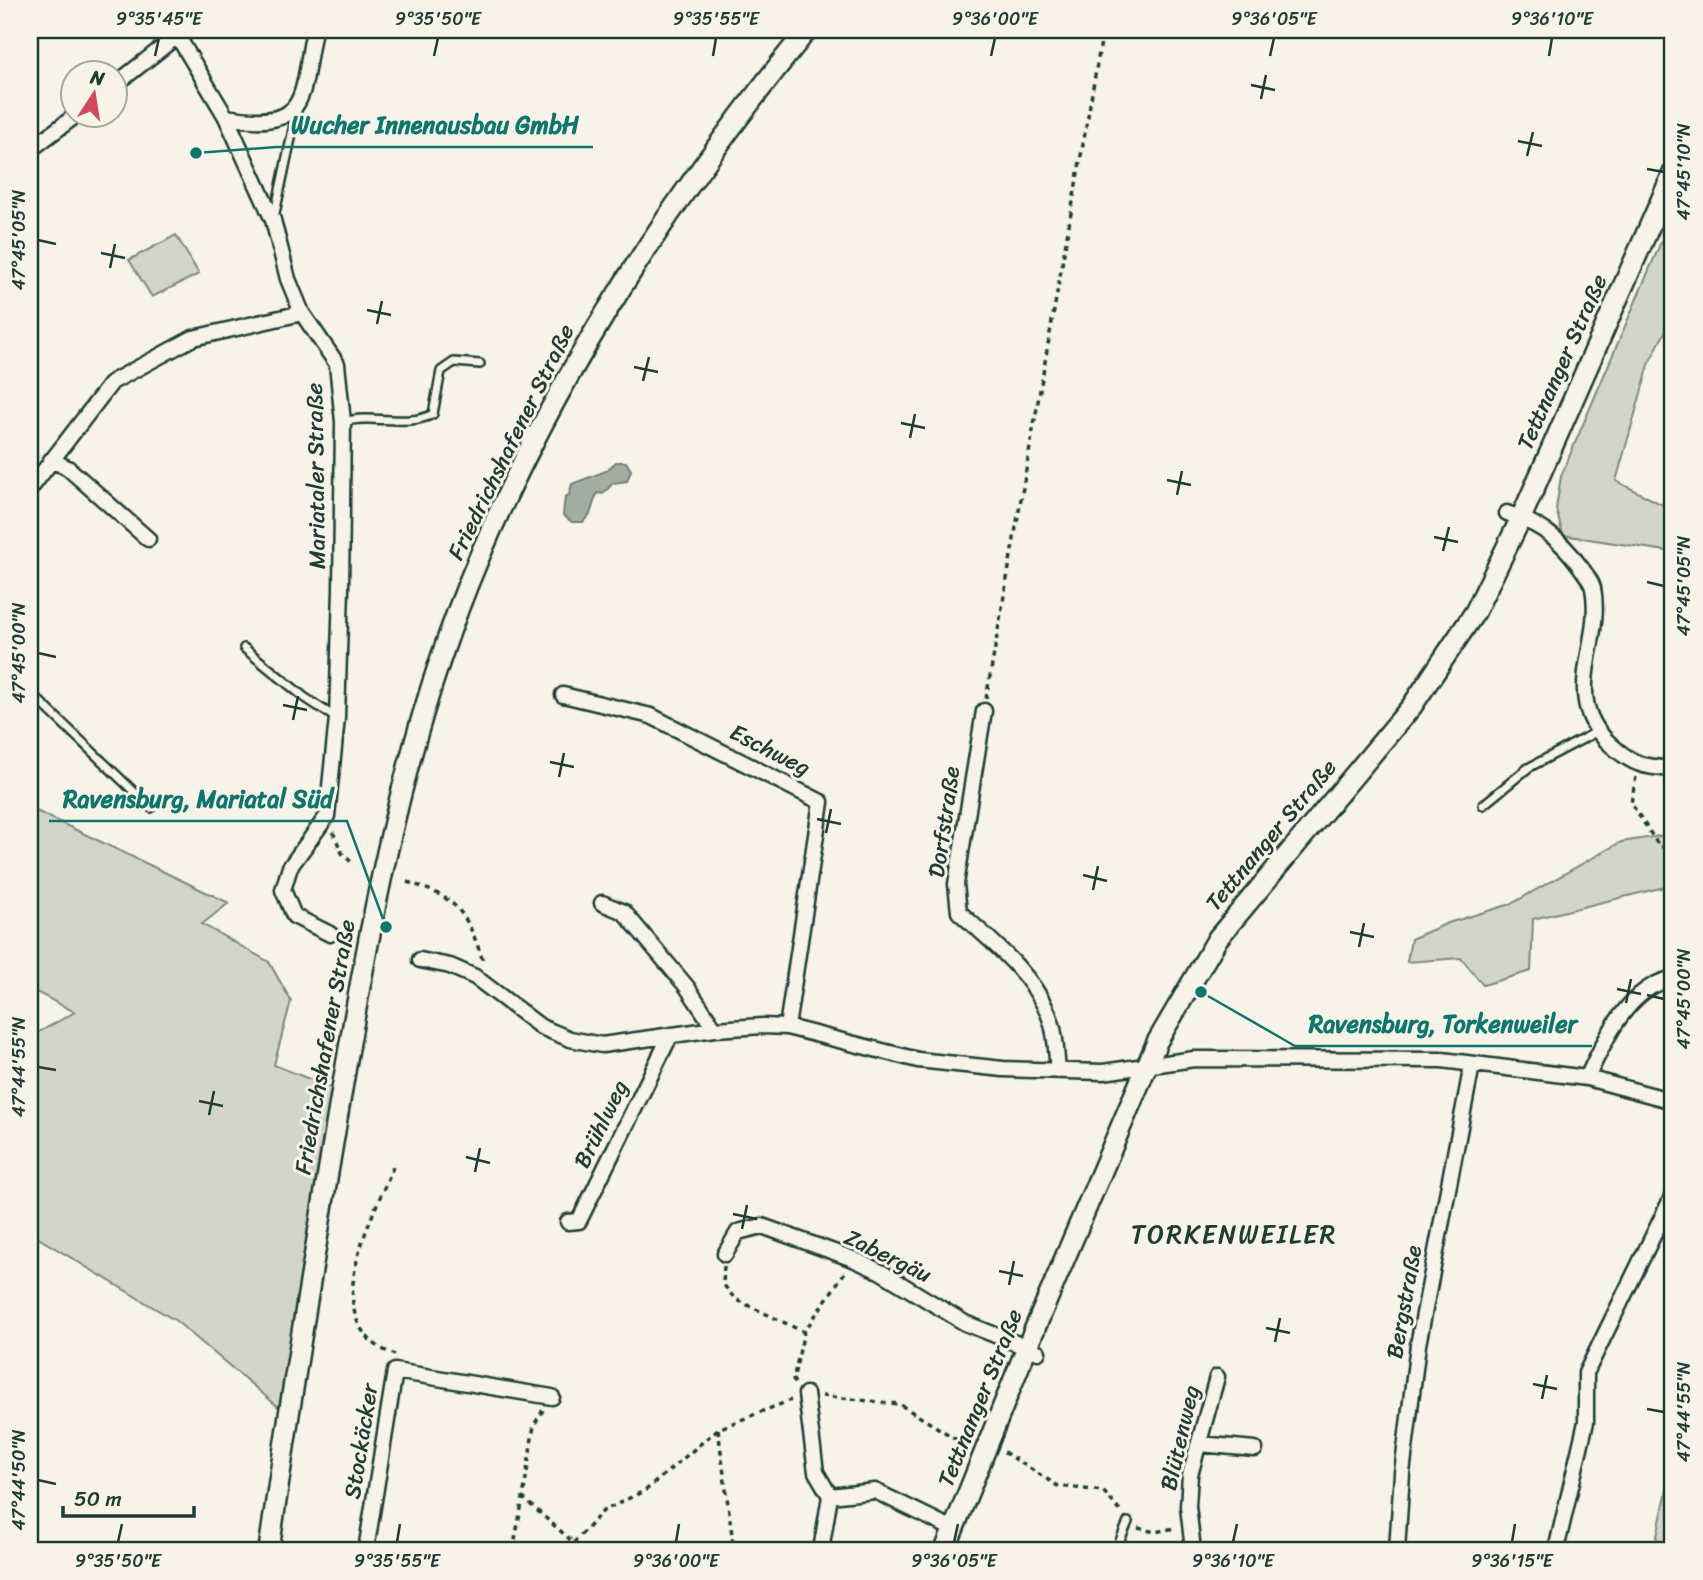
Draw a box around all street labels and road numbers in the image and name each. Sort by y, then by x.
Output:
street label: Tettnanger Straße [1505,267,1619,457]
street label: Friedrichshafener Straße [436,317,586,567]
street label: Mariataler Straße [294,382,338,569]
street label: Eschweg [722,712,818,788]
street label: Tettnanger Straße [1195,749,1348,921]
street label: Dorfstraße [916,764,972,880]
street label: Friedrichshafener Straße [282,916,368,1178]
street label: Brühlweg [562,1072,640,1175]
street label: Zabergäu [837,1217,939,1295]
street label: Bergstraße [1374,1242,1434,1362]
street label: Tettnanger Straße [926,1302,1035,1493]
street label: Stockäcker [332,1379,391,1502]
street label: Blütenweg [1148,1381,1212,1495]

